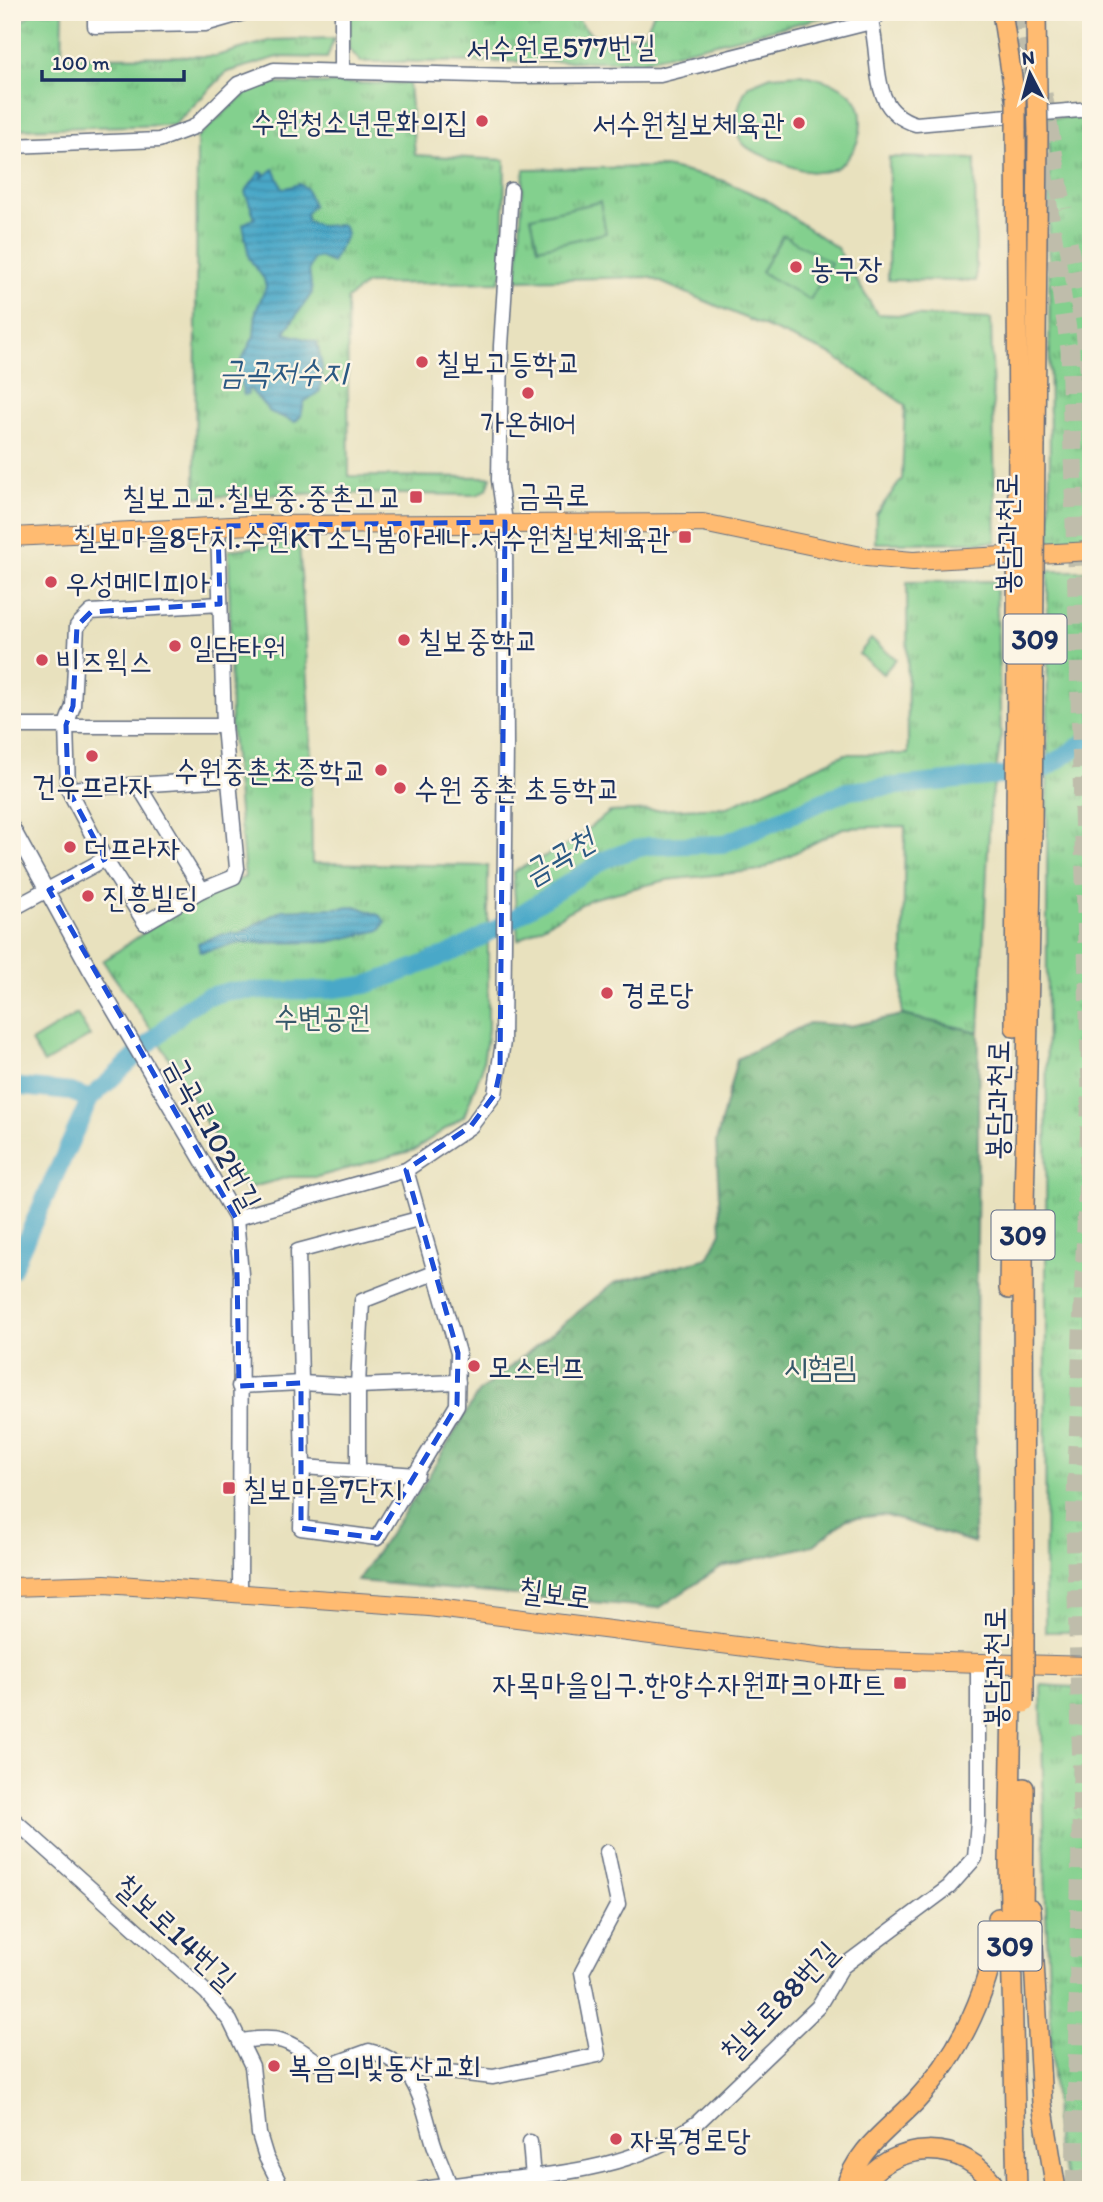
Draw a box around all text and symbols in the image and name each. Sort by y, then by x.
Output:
street label: 서수원로577번길 [466,27,656,67]
scale bar [42,38,184,82]
north arrow [995,38,1064,108]
text: N [1021,45,1036,70]
text: 100 m [52,50,110,75]
place label: 수원청소년문화의집 [251,103,468,140]
place label: 서수원칠보체육관 [592,105,785,142]
marker: 수원청소년문화의집 [474,113,490,129]
marker: 서수원칠보체육관 [791,115,807,131]
place label: 농구장 [810,249,882,286]
marker: 농구장 [788,259,804,275]
place label: 칠보고등학교 [436,344,581,381]
water label: 금곡저수지 [219,353,351,391]
marker: 칠보고등학교 [414,354,430,370]
marker: 가온헤어 [520,385,536,401]
place label: 가온헤어 [480,404,576,441]
street label: 봉담과천로 [988,474,1025,594]
street label: 금곡로 [517,476,589,513]
place label: 칠보고교.칠보중.중촌고교 [122,479,402,516]
marker: 칠보고교.칠보중.중촌고교 [408,489,424,505]
place label: 칠보마을8단지.수원KT소닉붐아레나.서수원칠보체육관 [73,519,671,556]
marker: 칠보마을8단지.수원KT소닉붐아레나.서수원칠보체육관 [677,529,693,545]
place label: 우성메디피아 [65,564,210,601]
marker: 우성메디피아 [43,574,59,590]
road number: 309 [1004,614,1066,664]
place label: 칠보중학교 [418,622,539,659]
place label: 일담타워 [189,628,286,665]
marker: 칠보중학교 [396,632,412,648]
marker: 일담타워 [167,638,183,654]
place label: 비즈윅스 [56,642,153,679]
marker: 비즈윅스 [34,652,50,668]
marker: 건우프라자 [84,748,100,764]
place label: 수원중촌초증학교 [174,752,367,789]
marker: 수원중촌초증학교 [373,762,389,778]
place label: 건우프라자 [32,767,152,804]
place label: 수원 중촌 초등학교 [414,770,621,807]
marker: 수원 중촌 초등학교 [392,780,408,796]
water label: 금곡천 [515,818,604,892]
place label: 더프라자 [84,829,181,866]
marker: 더프라자 [62,839,78,855]
place label: 진흥빌딩 [102,878,199,915]
marker: 진흥빌딩 [80,888,96,904]
place label: 경로당 [621,975,693,1012]
marker: 경로당 [599,985,615,1001]
park label: 수변공원 [274,998,370,1035]
street label: 봉담과천로 [977,1039,1017,1161]
street label: 금곡로102번길 [158,1050,270,1216]
road number: 309 [992,1210,1054,1260]
place label: 모스터프 [488,1348,585,1385]
park label: 시험림 [784,1348,856,1385]
marker: 모스터프 [466,1358,482,1374]
place label: 칠보마을7단지 [243,1470,403,1507]
marker: 칠보마을7단지 [221,1480,237,1496]
street label: 칠보로 [517,1570,593,1616]
street label: 봉담과천로 [976,1608,1013,1728]
place label: 자목마을입구.한양수자원파크아파트 [492,1665,886,1702]
marker: 자목마을입구.한양수자원파크아파트 [892,1675,908,1691]
street label: 칠보로14번길 [108,1866,244,1998]
road number: 309 [978,1922,1042,1970]
street label: 칠보로88번길 [712,1933,846,2069]
place label: 복음의빛동산교회 [288,2048,481,2085]
marker: 복음의빛동산교회 [266,2058,282,2074]
place label: 자목경로당 [630,2121,751,2158]
marker: 자목경로당 [608,2131,624,2147]

